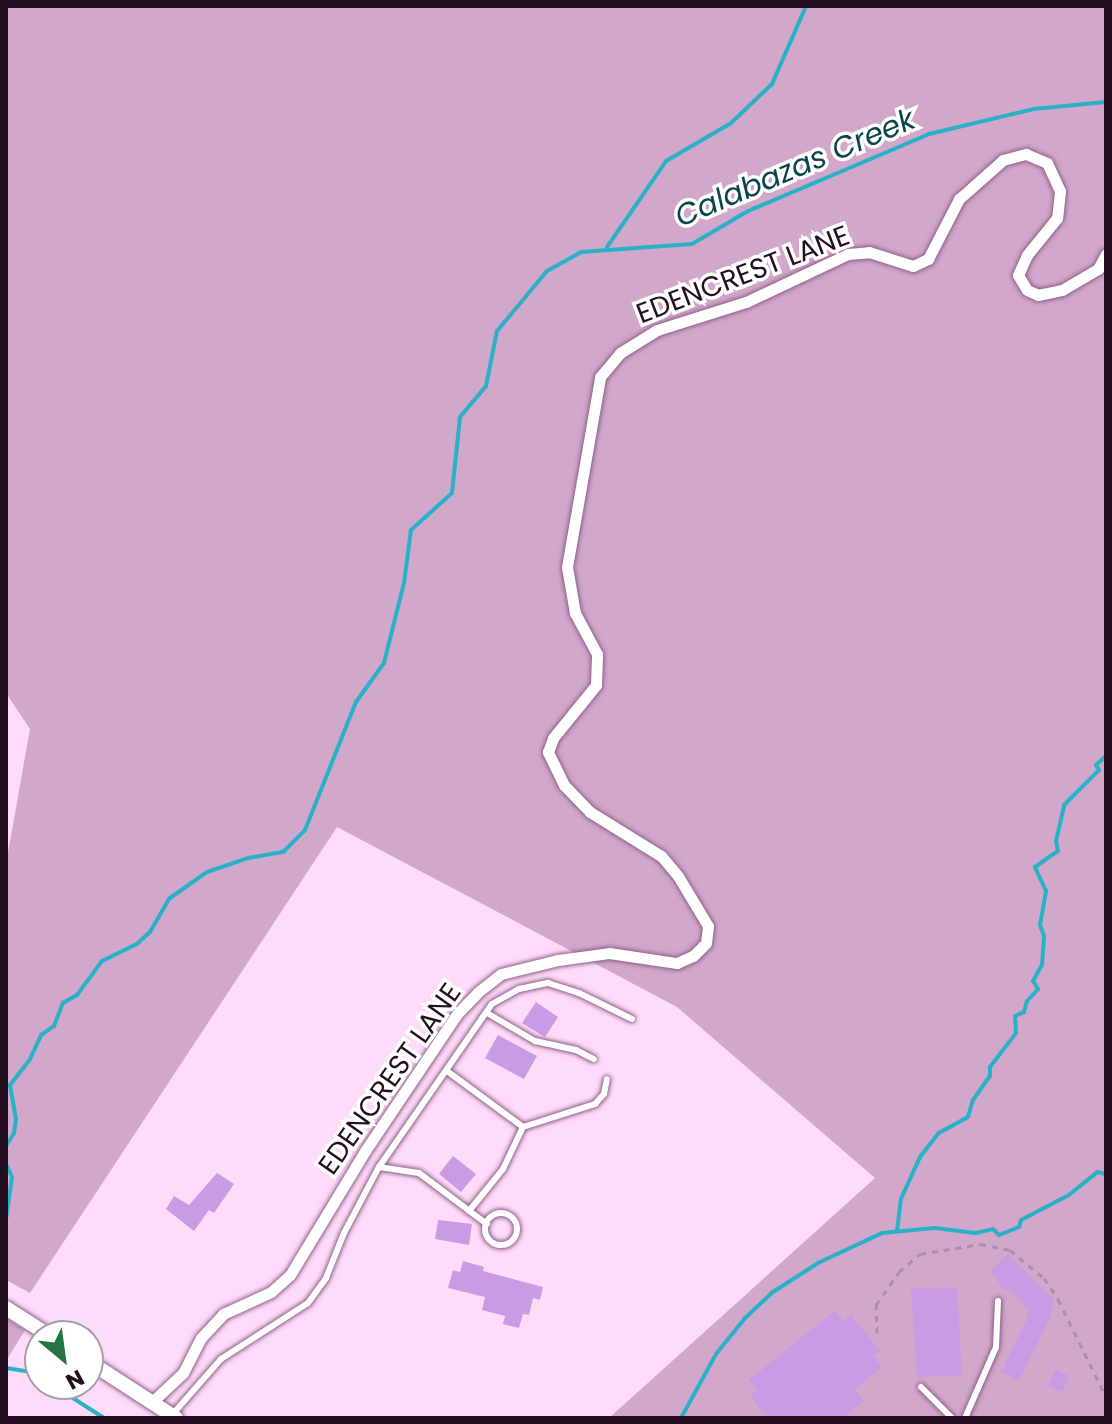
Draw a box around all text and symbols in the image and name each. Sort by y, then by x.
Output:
water label: Calabazas Creek [670,101,920,235]
street label: EDENCREST LANE [632,219,854,331]
street label: EDENCREST LANE [312,977,468,1181]
north arrow [24,1320,104,1400]
text: N [60,1362,90,1397]

